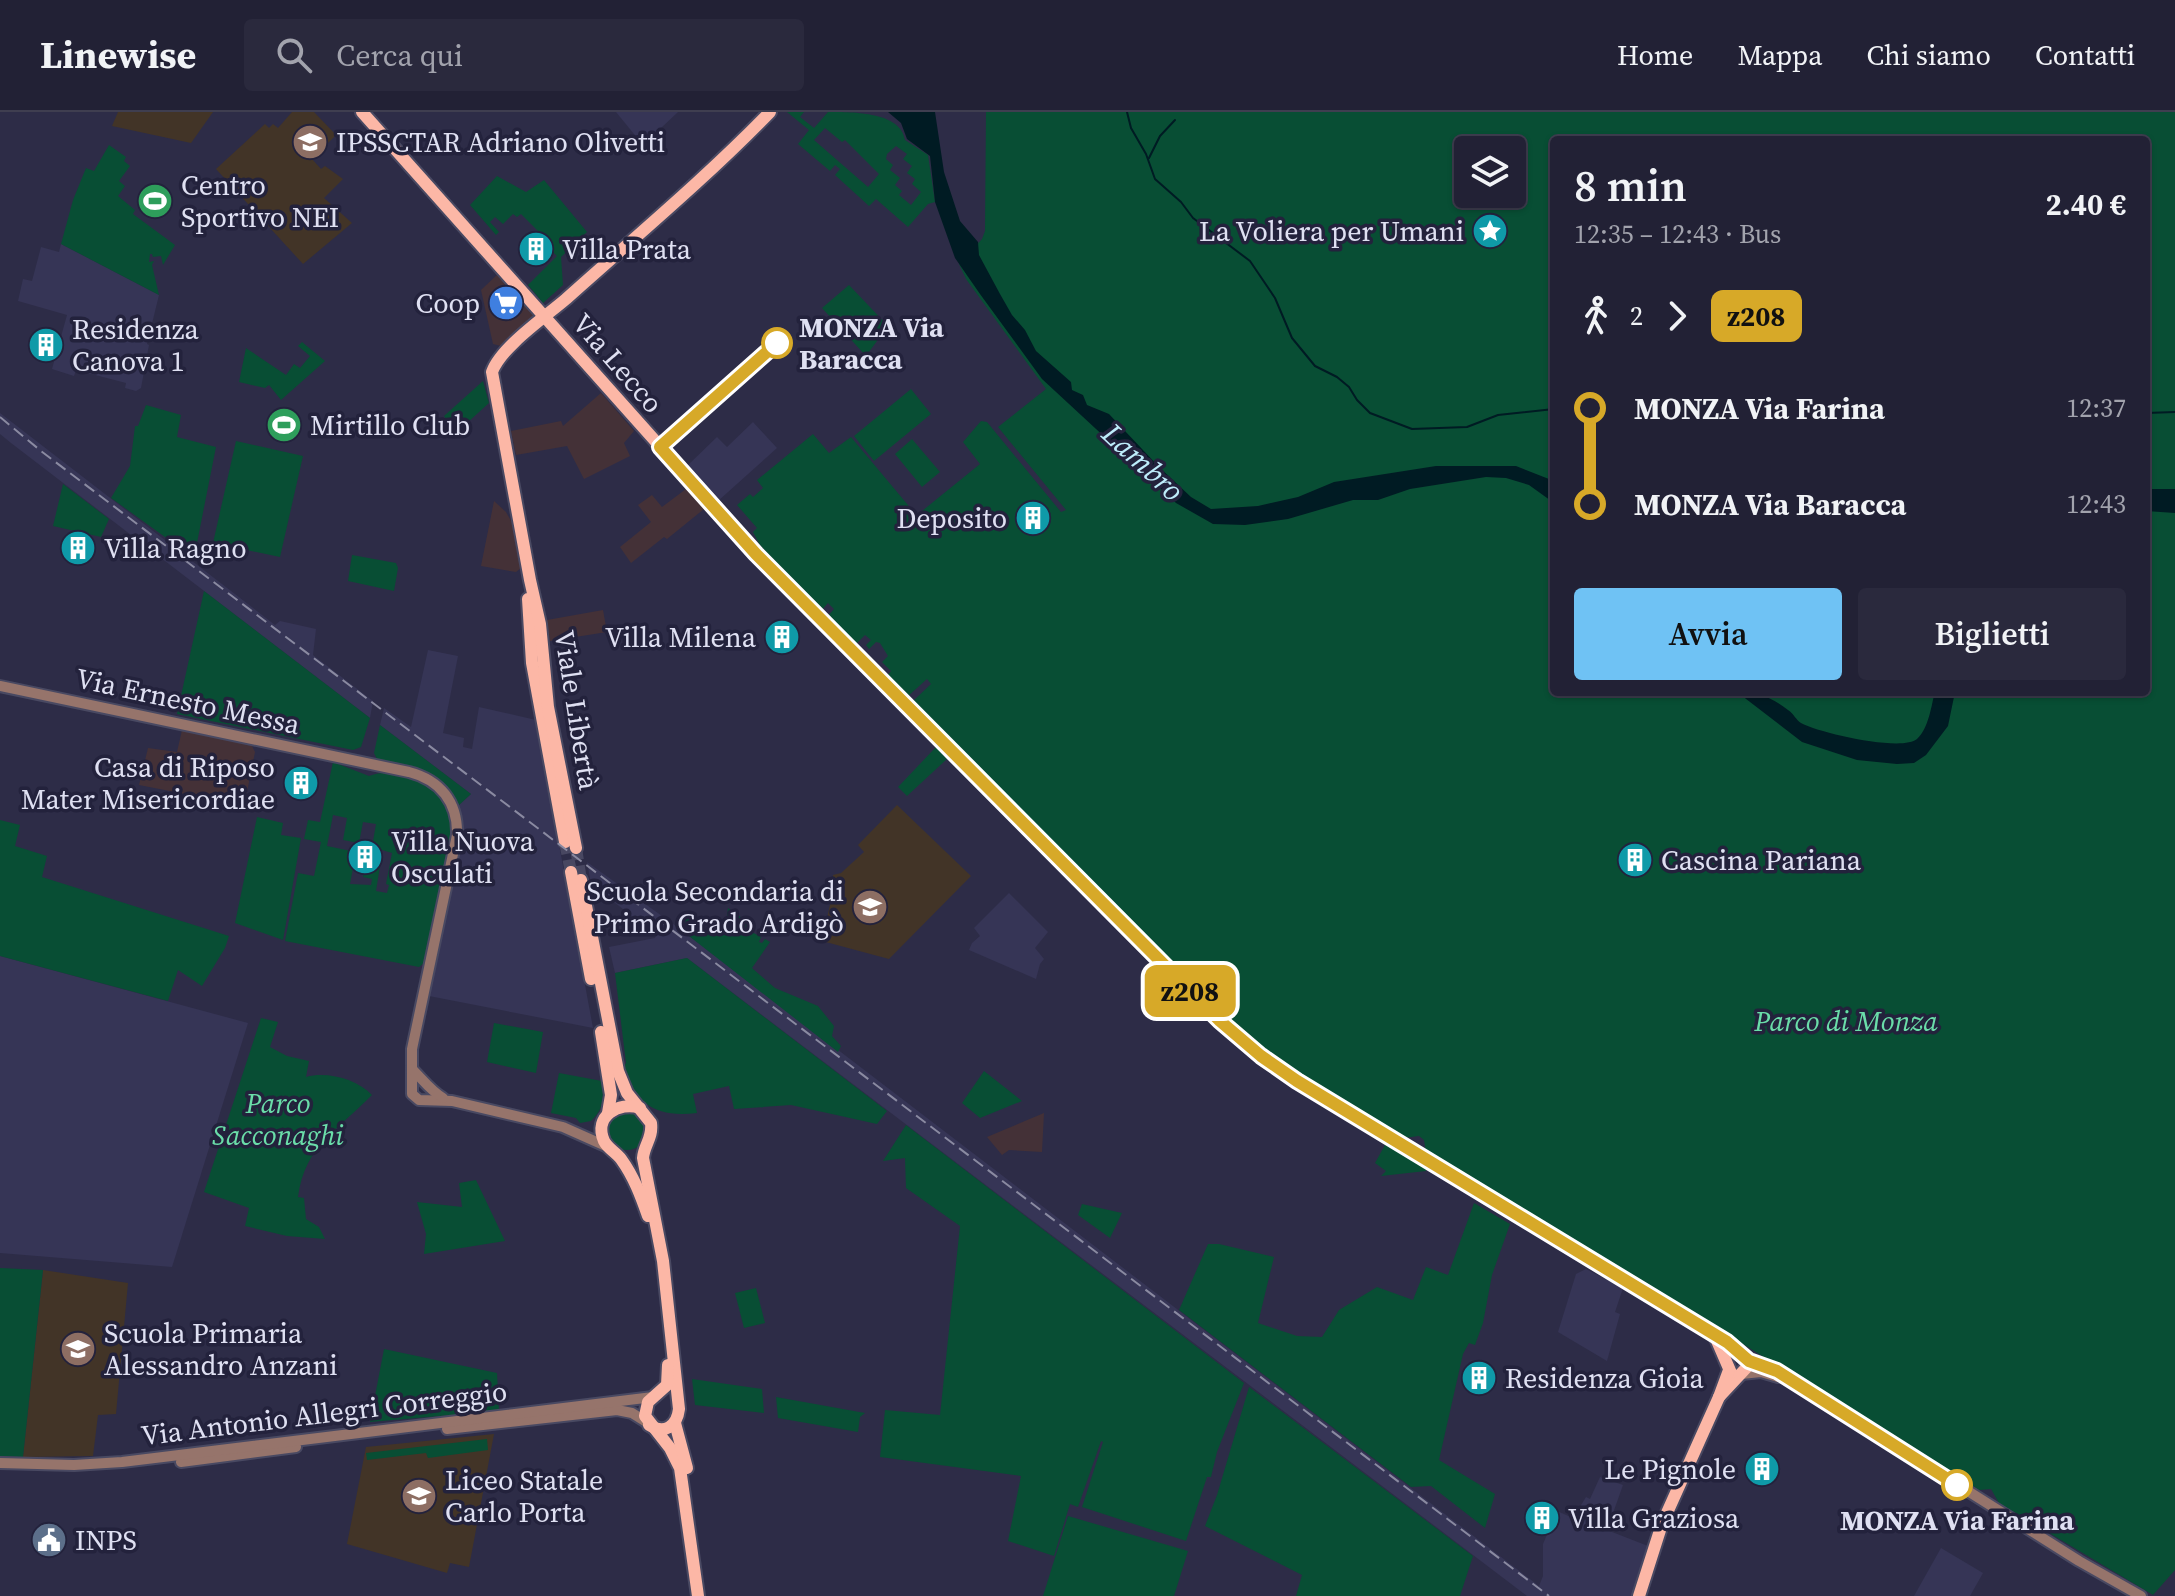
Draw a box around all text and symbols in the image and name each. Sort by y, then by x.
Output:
search box [244,19,804,91]
text: Linewise [40,29,196,81]
icon: search [272,33,316,77]
text: Cerca qui [336,35,463,76]
text: Home [1617,36,1693,74]
text: Mappa [1737,36,1822,74]
text: Chi siamo [1866,36,1991,74]
text: Contatti [2035,36,2135,74]
school or university icon: IPSSCTAR Adriano Olivetti [291,123,329,161]
place label: IPSSCTAR Adriano Olivetti [336,123,665,161]
map controls [1454,136,1526,208]
button: layers [1454,136,1526,208]
text: 8 min [1574,155,1687,216]
place label: Centro Sportivo NEI [181,166,339,236]
sports icon: Centro Sportivo NEI [136,182,174,220]
text: 2.40 € [2046,184,2126,225]
place label: La Voliera per Umani [1199,212,1464,250]
place icon: La Voliera per Umani [1471,212,1509,250]
text: 12:35 – 12:43 · Bus [1574,216,1781,252]
building icon: Villa Prata [517,230,555,268]
place label: Villa Prata [562,230,692,268]
place label: Coop [416,284,480,322]
supermarket icon: Coop [487,284,525,322]
icon: walk [1574,294,1618,338]
icon: forward [1655,294,1699,338]
text: z208 [1727,297,1786,335]
text: 2 [1630,298,1643,334]
street label: Via Lecco [564,305,672,421]
place label: MONZA Via Baracca [799,308,944,378]
place label: Residenza Canova 1 [72,310,200,380]
building icon: Residenza Canova 1 [27,326,65,364]
marker: MONZA Via Baracca [762,328,792,358]
text: MONZA Via Farina [1634,388,1885,429]
text: 12:37 [2066,390,2126,426]
sports icon: Mirtillo Club [265,406,303,444]
place label: Mirtillo Club [310,406,470,444]
water label: Lambro [1092,413,1193,510]
text: MONZA Via Baracca [1634,484,1907,525]
text: 12:43 [2066,486,2126,522]
place label: Deposito [896,499,1007,537]
building icon: Deposito [1014,499,1052,537]
building icon: Villa Ragno [59,529,97,567]
place label: Villa Ragno [104,529,247,567]
button: Avvia [1574,588,1842,680]
button: Biglietti [1858,588,2126,680]
place label: Villa Milena [605,618,757,656]
building icon: Villa Milena [763,618,801,656]
street label: Viale Libertà [546,628,608,793]
street label: Via Ernesto Messa [73,659,304,743]
place label: Casa di Riposo Mater Misericordiae [21,748,275,818]
building icon: Casa di Riposo Mater Misericordiae [282,764,320,802]
place label: Villa Nuova Osculati [391,822,535,892]
building icon: Villa Nuova Osculati [346,838,384,876]
building icon: Cascina Pariana [1616,841,1654,879]
place label: Cascina Pariana [1661,841,1862,879]
place label: Scuola Secondaria di Primo Grado Ardigò [587,872,844,942]
school or university icon: Scuola Secondaria di Primo Grado Ardigò [851,888,889,926]
line badge: z208 [1134,965,1246,1017]
text: z208 [1161,972,1219,1010]
park label: Parco di Monza [1753,1002,1938,1040]
park label: Parco Sacconaghi [212,1084,344,1154]
place label: Scuola Primaria Alessandro Anzani [104,1314,338,1384]
school or university icon: Scuola Primaria Alessandro Anzani [59,1330,97,1368]
building icon: Residenza Gioia [1460,1359,1498,1397]
place label: Residenza Gioia [1505,1359,1705,1397]
street label: Via Antonio Allegri Correggio [139,1372,509,1454]
place label: Le Pignole [1604,1450,1736,1488]
building icon: Le Pignole [1743,1450,1781,1488]
place label: Liceo Statale Carlo Porta [445,1461,603,1531]
marker: MONZA Via Farina [1942,1470,1972,1500]
school or university icon: Liceo Statale Carlo Porta [400,1477,438,1515]
building icon: Villa Graziosa [1523,1499,1561,1537]
place label: Villa Graziosa [1568,1499,1740,1537]
place label: MONZA Via Farina [1840,1501,2074,1539]
public building icon: INPS [30,1521,68,1559]
place label: INPS [75,1521,137,1559]

